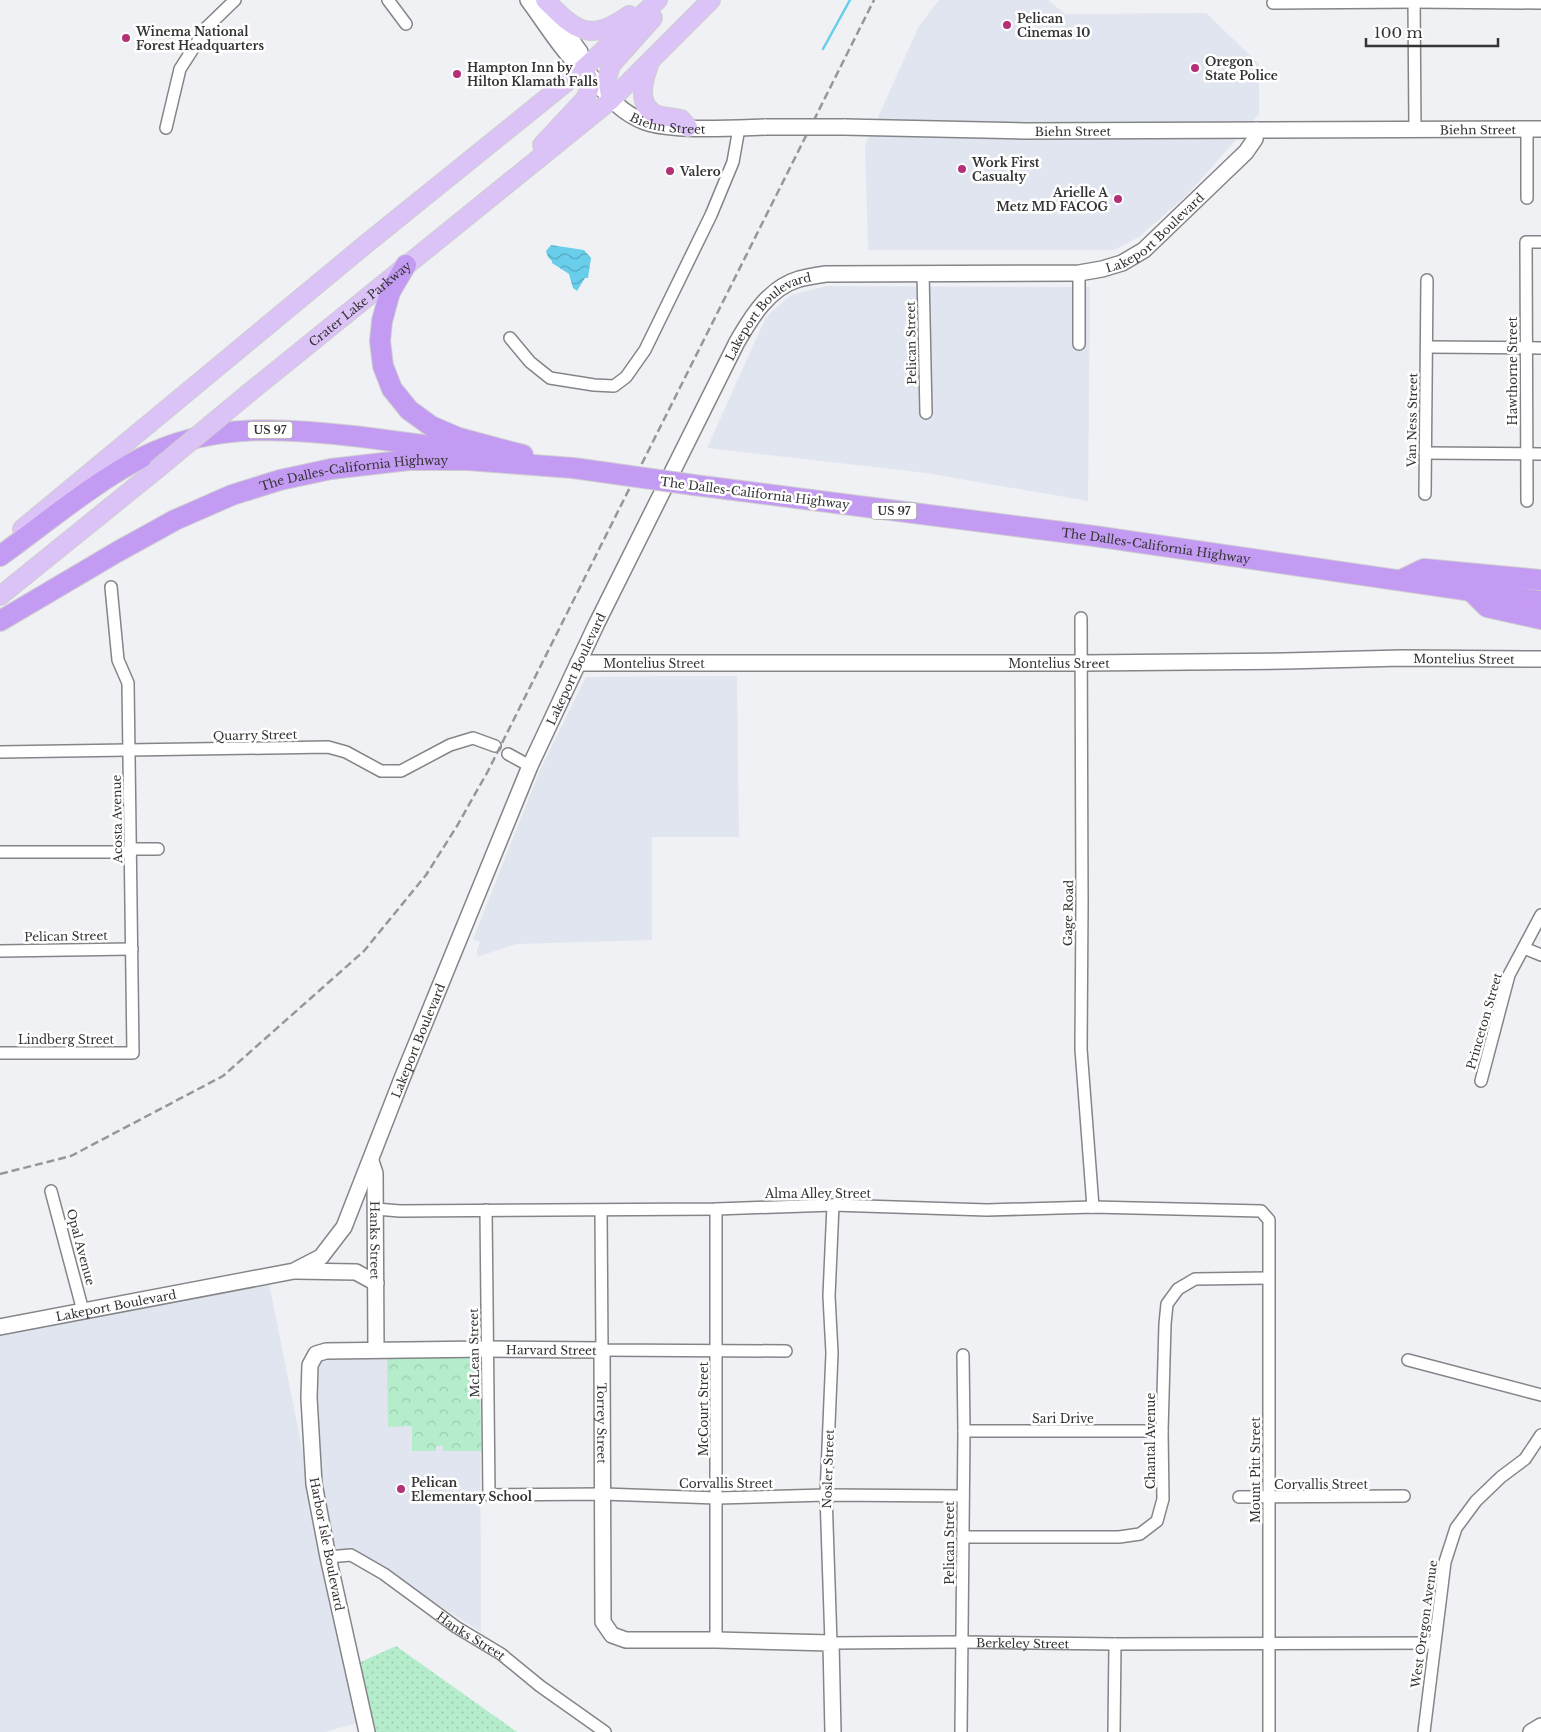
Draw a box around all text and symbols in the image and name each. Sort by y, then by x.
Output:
place label: Pelican Cinemas 10 [1017,11,1090,40]
scale bar [1366,15,1498,47]
marker: Pelican Cinemas 10 [1001,19,1013,31]
text: 100 m [1374,23,1423,42]
place label: Winema National Forest Headquarters [135,24,264,53]
marker: Winema National Forest Headquarters [120,32,132,44]
place label: Oregon State Police [1205,54,1278,83]
place label: Hampton Inn by Hilton Klamath Falls [467,60,598,89]
marker: Oregon State Police [1189,62,1201,74]
marker: Hampton Inn by Hilton Klamath Falls [451,68,463,80]
street label: Biehn Street [628,109,706,136]
street label: Biehn Street [1440,122,1517,137]
street label: Biehn Street [1035,123,1112,138]
place label: Work First Casualty [971,155,1040,184]
marker: Work First Casualty [956,163,968,175]
place label: Valero [679,164,721,179]
marker: Valero [664,165,676,177]
place label: Arielle A Metz MD FACOG [996,185,1109,214]
street label: Lakeport Boulevard [1104,189,1207,275]
marker: Arielle A Metz MD FACOG [1112,193,1124,205]
street label: Crater Lake Parkway [305,257,414,349]
street label: Lakeport Boulevard [722,269,812,363]
street label: Pelican Street [903,301,919,385]
street label: Hawthorne Street [1505,316,1520,425]
street label: Van Ness Street [1404,372,1420,468]
road number: US 97 [248,422,292,438]
street label: The Dalles-California Highway [258,453,448,493]
street label: The Dalles-California Highway [659,474,851,512]
road number: US 97 [872,502,916,520]
street label: The Dalles-California Highway [1061,524,1252,566]
street label: Lakeport Boulevard [543,610,608,727]
street label: Montelius Street [1413,651,1515,666]
street label: Montelius Street [1008,655,1110,671]
street label: Montelius Street [603,656,705,671]
street label: Quarry Street [213,727,298,743]
street label: Acosta Avenue [109,774,125,864]
street label: Gage Road [1060,880,1076,946]
street label: Pelican Street [24,928,108,944]
street label: Princeton Street [1463,971,1505,1071]
street label: Lakeport Boulevard [388,981,448,1100]
street label: Lindberg Street [18,1032,115,1047]
street label: Alma Alley Street [764,1186,872,1201]
street label: Hanks Street [368,1201,383,1280]
street label: Opal Avenue [64,1207,98,1287]
street label: Lakeport Boulevard [54,1286,177,1324]
street label: McLean Street [466,1308,482,1398]
street label: Harvard Street [506,1342,597,1357]
street label: McCourt Street [696,1361,711,1456]
street label: Torrey Street [595,1383,610,1464]
street label: Chantal Avenue [1143,1393,1158,1489]
street label: Sari Drive [1032,1411,1094,1426]
street label: Mount Pitt Street [1248,1417,1263,1523]
street label: Nosler Street [819,1429,837,1509]
place label: Pelican Elementary School [411,1475,533,1504]
street label: Harbor Isle Boulevard [307,1476,347,1612]
street label: Corvallis Street [679,1476,773,1491]
street label: Corvallis Street [1274,1477,1368,1492]
marker: Pelican Elementary School [395,1483,407,1495]
street label: Pelican Street [942,1501,957,1585]
street label: West Oregon Avenue [1407,1559,1440,1690]
street label: Hanks Street [434,1608,509,1663]
street label: Berkeley Street [976,1635,1070,1651]

